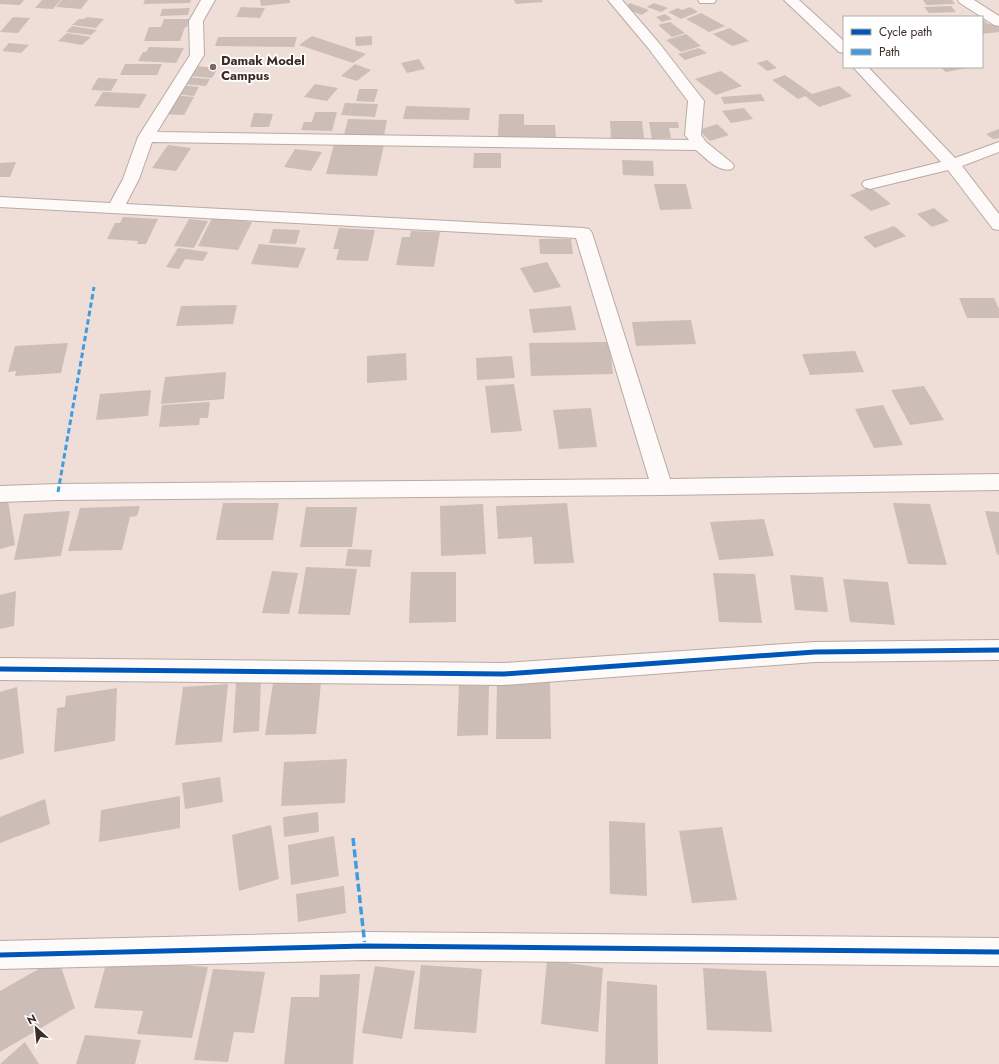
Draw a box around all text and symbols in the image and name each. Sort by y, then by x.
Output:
legend [843,16,983,68]
text: Cycle path [879,23,932,41]
text: Path [879,43,900,61]
place label: Damak Model Campus [221,51,305,85]
marker: Damak Model Campus [208,62,218,72]
north arrow [16,1008,56,1048]
text: N [24,1010,39,1028]

